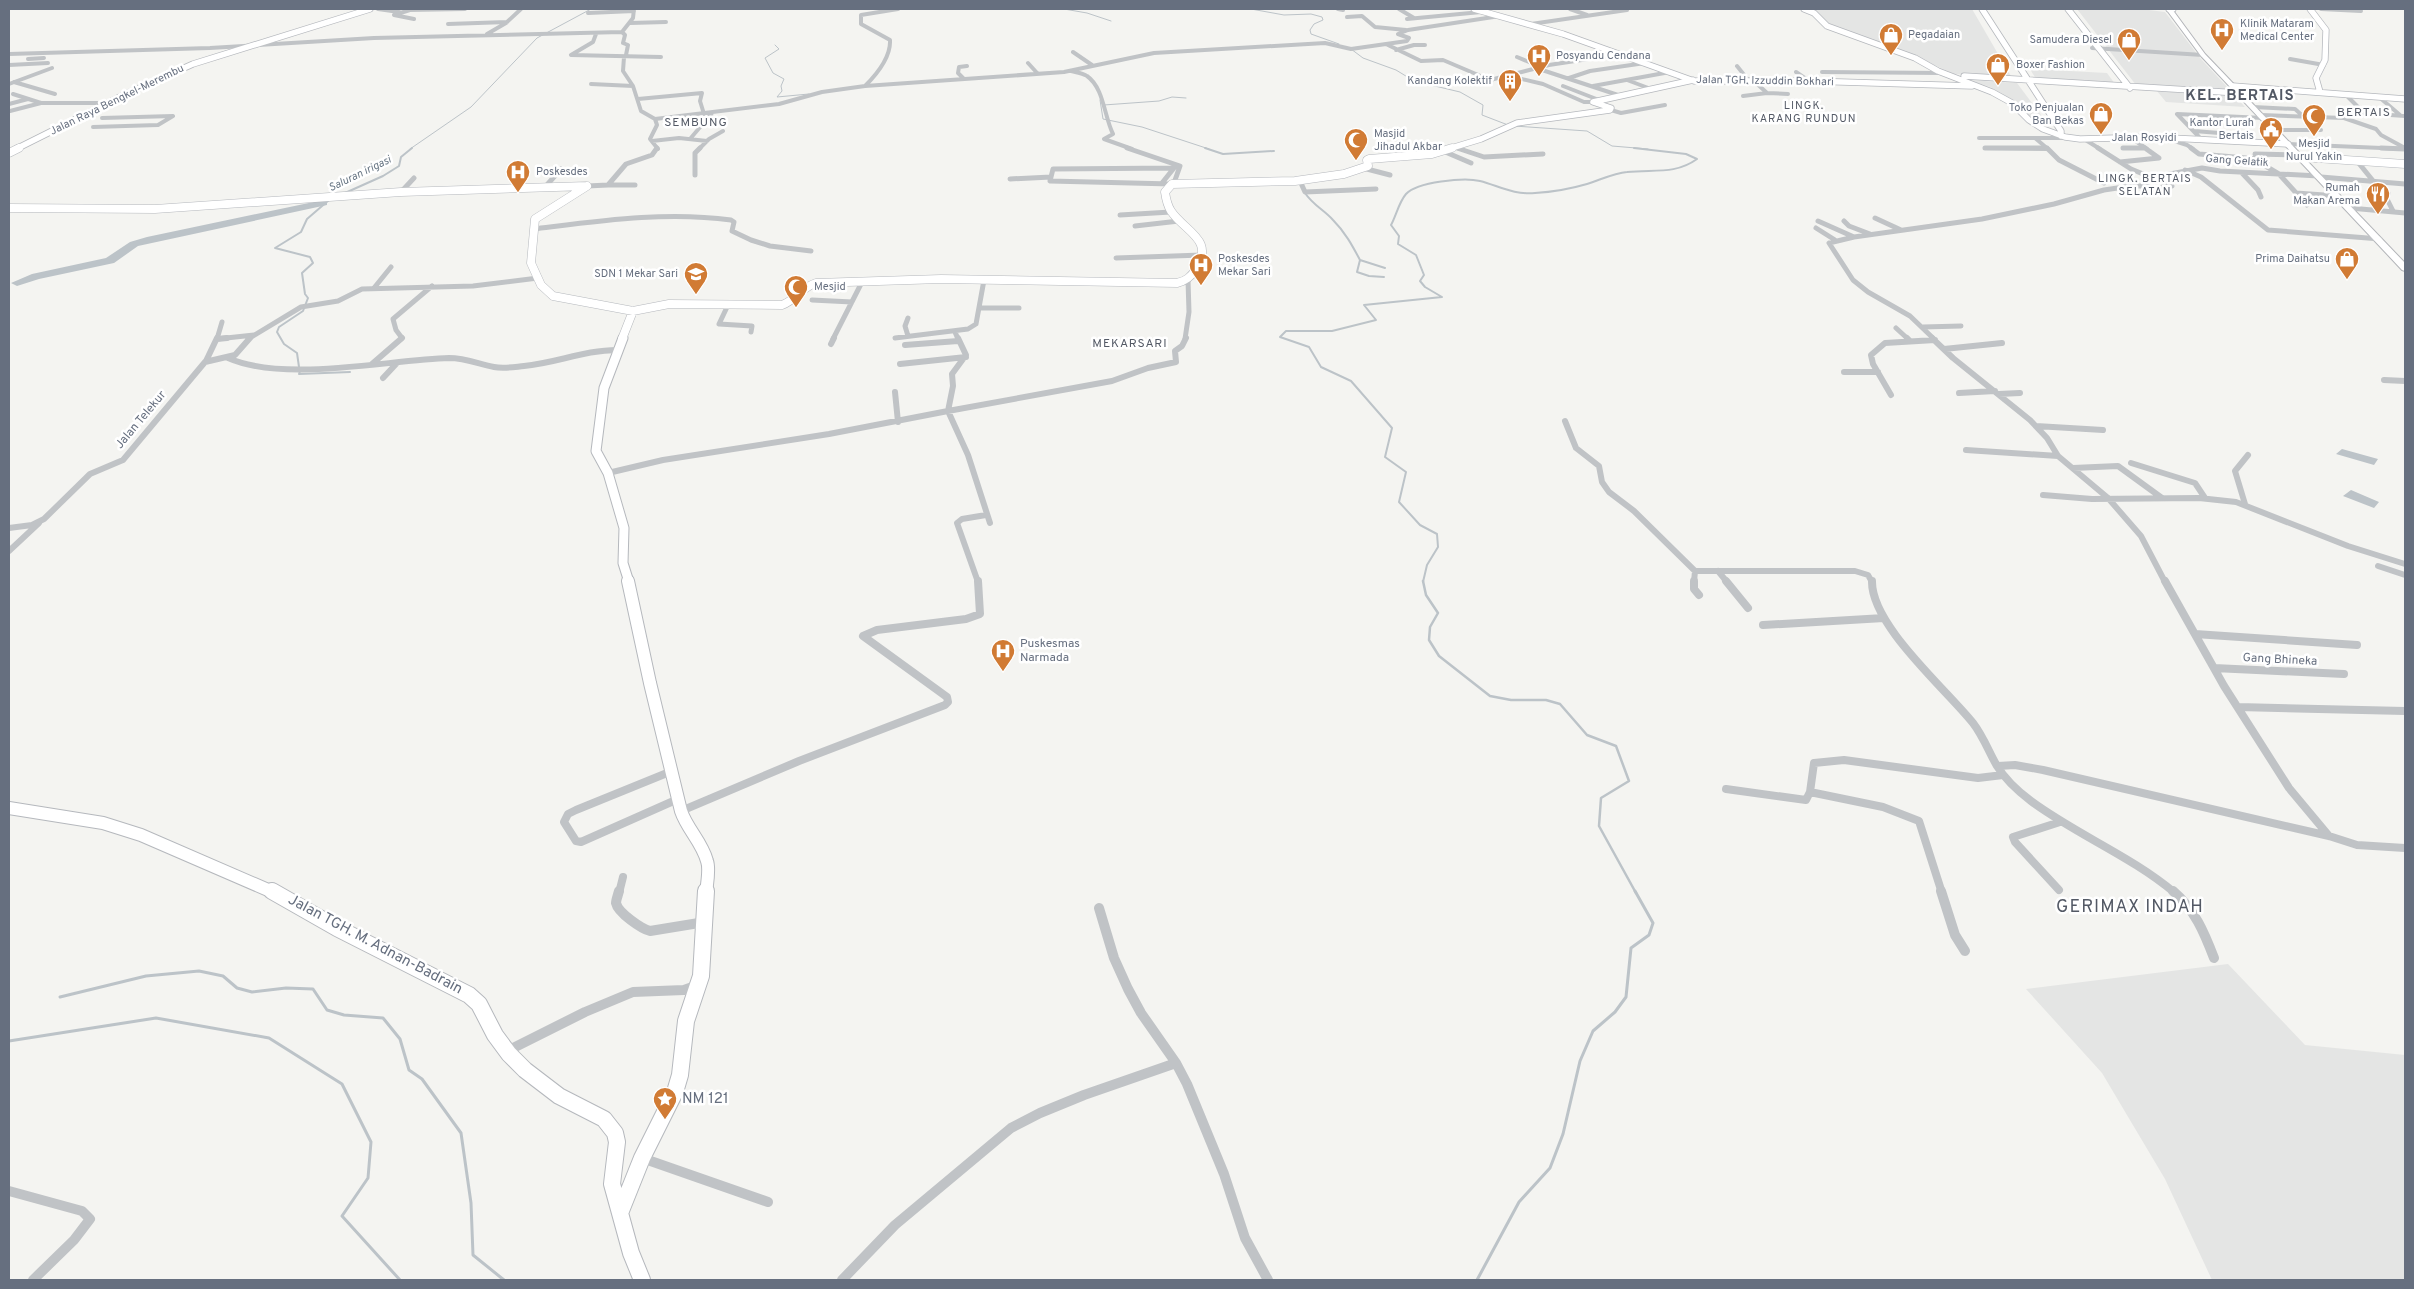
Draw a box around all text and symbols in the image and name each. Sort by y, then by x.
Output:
hospital icon: Klinik Mataram Medical Center [2209,17,2235,51]
place label: Klinik Mataram Medical Center [2240,17,2315,44]
shop icon: Pegadaian [1878,22,1904,56]
shop icon: Samudera Diesel [2116,27,2142,61]
place label: Pegadaian [1908,28,1960,42]
place label: Samudera Diesel [2029,33,2112,47]
hospital icon: Posyandu Cendana [1526,43,1552,77]
place label: Posyandu Cendana [1556,49,1651,63]
shop icon: Boxer Fashion [1985,52,2011,86]
place label: Boxer Fashion [2016,58,2085,72]
street label: Jalan Raya Bengkel-Merembu [48,61,186,139]
building icon: Kandang Kolektif [1497,68,1523,102]
street label: Jalan TGH. Izzuddin Bokhari [1696,73,1834,89]
place label: Kandang Kolektif [1407,74,1492,88]
district label: KEL. BERTAIS [2185,87,2295,106]
district label: LINGK. KARANG RUNDUN [1751,99,1857,126]
place label: Toko Penjualan Ban Bekas [2009,101,2084,128]
shop icon: Toko Penjualan Ban Bekas [2088,101,2114,135]
mosque icon: Mesjid Nurul Yakin [2301,103,2327,137]
district label: BERTAIS [2337,105,2391,121]
district label: SEMBUNG [664,115,728,131]
place label: Kantor Lurah Bertais [2189,116,2254,143]
public building icon: Kantor Lurah Bertais [2258,116,2284,150]
mosque icon: Masjid Jihadul Akbar [1343,127,1369,161]
place label: Masjid Jihadul Akbar [1374,127,1443,154]
street label: Jalan Rosyidi [2111,131,2177,145]
place label: Mesjid Nurul Yakin [2286,137,2342,164]
water label: Saluran irigasi [326,152,395,195]
street label: Gang Gelatik [2205,152,2269,170]
hospital icon: Poskesdes [505,159,531,193]
place label: Poskesdes [536,165,588,179]
district label: LINGK. BERTAIS SELATAN [2098,172,2192,199]
place label: Rumah Makan Arema [2293,181,2360,208]
restaurant icon: Rumah Makan Arema [2365,181,2391,215]
shop icon: Prima Daihatsu [2334,246,2360,280]
hospital icon: Poskesdes Mekar Sari [1188,252,1214,286]
place label: Poskesdes Mekar Sari [1218,252,1271,279]
place label: Prima Daihatsu [2255,252,2330,266]
school or university icon: SDN 1 Mekar Sari [683,261,709,295]
place label: SDN 1 Mekar Sari [594,267,678,281]
mosque icon: Mesjid [783,274,809,308]
place label: Mesjid [814,280,846,294]
district label: MEKARSARI [1092,336,1168,352]
street label: Jalan Telekur [112,387,170,452]
place label: Puskesmas Narmada [1020,636,1080,666]
hospital icon: Puskesmas Narmada [990,638,1016,672]
street label: Gang Bhineka [2242,650,2318,670]
street label: Jalan TGH. M. Adnan-Badrain [284,891,466,999]
district label: GERIMAX INDAH [2056,896,2204,919]
place icon: NM 121 [652,1086,678,1120]
place label: NM 121 [682,1090,729,1109]

